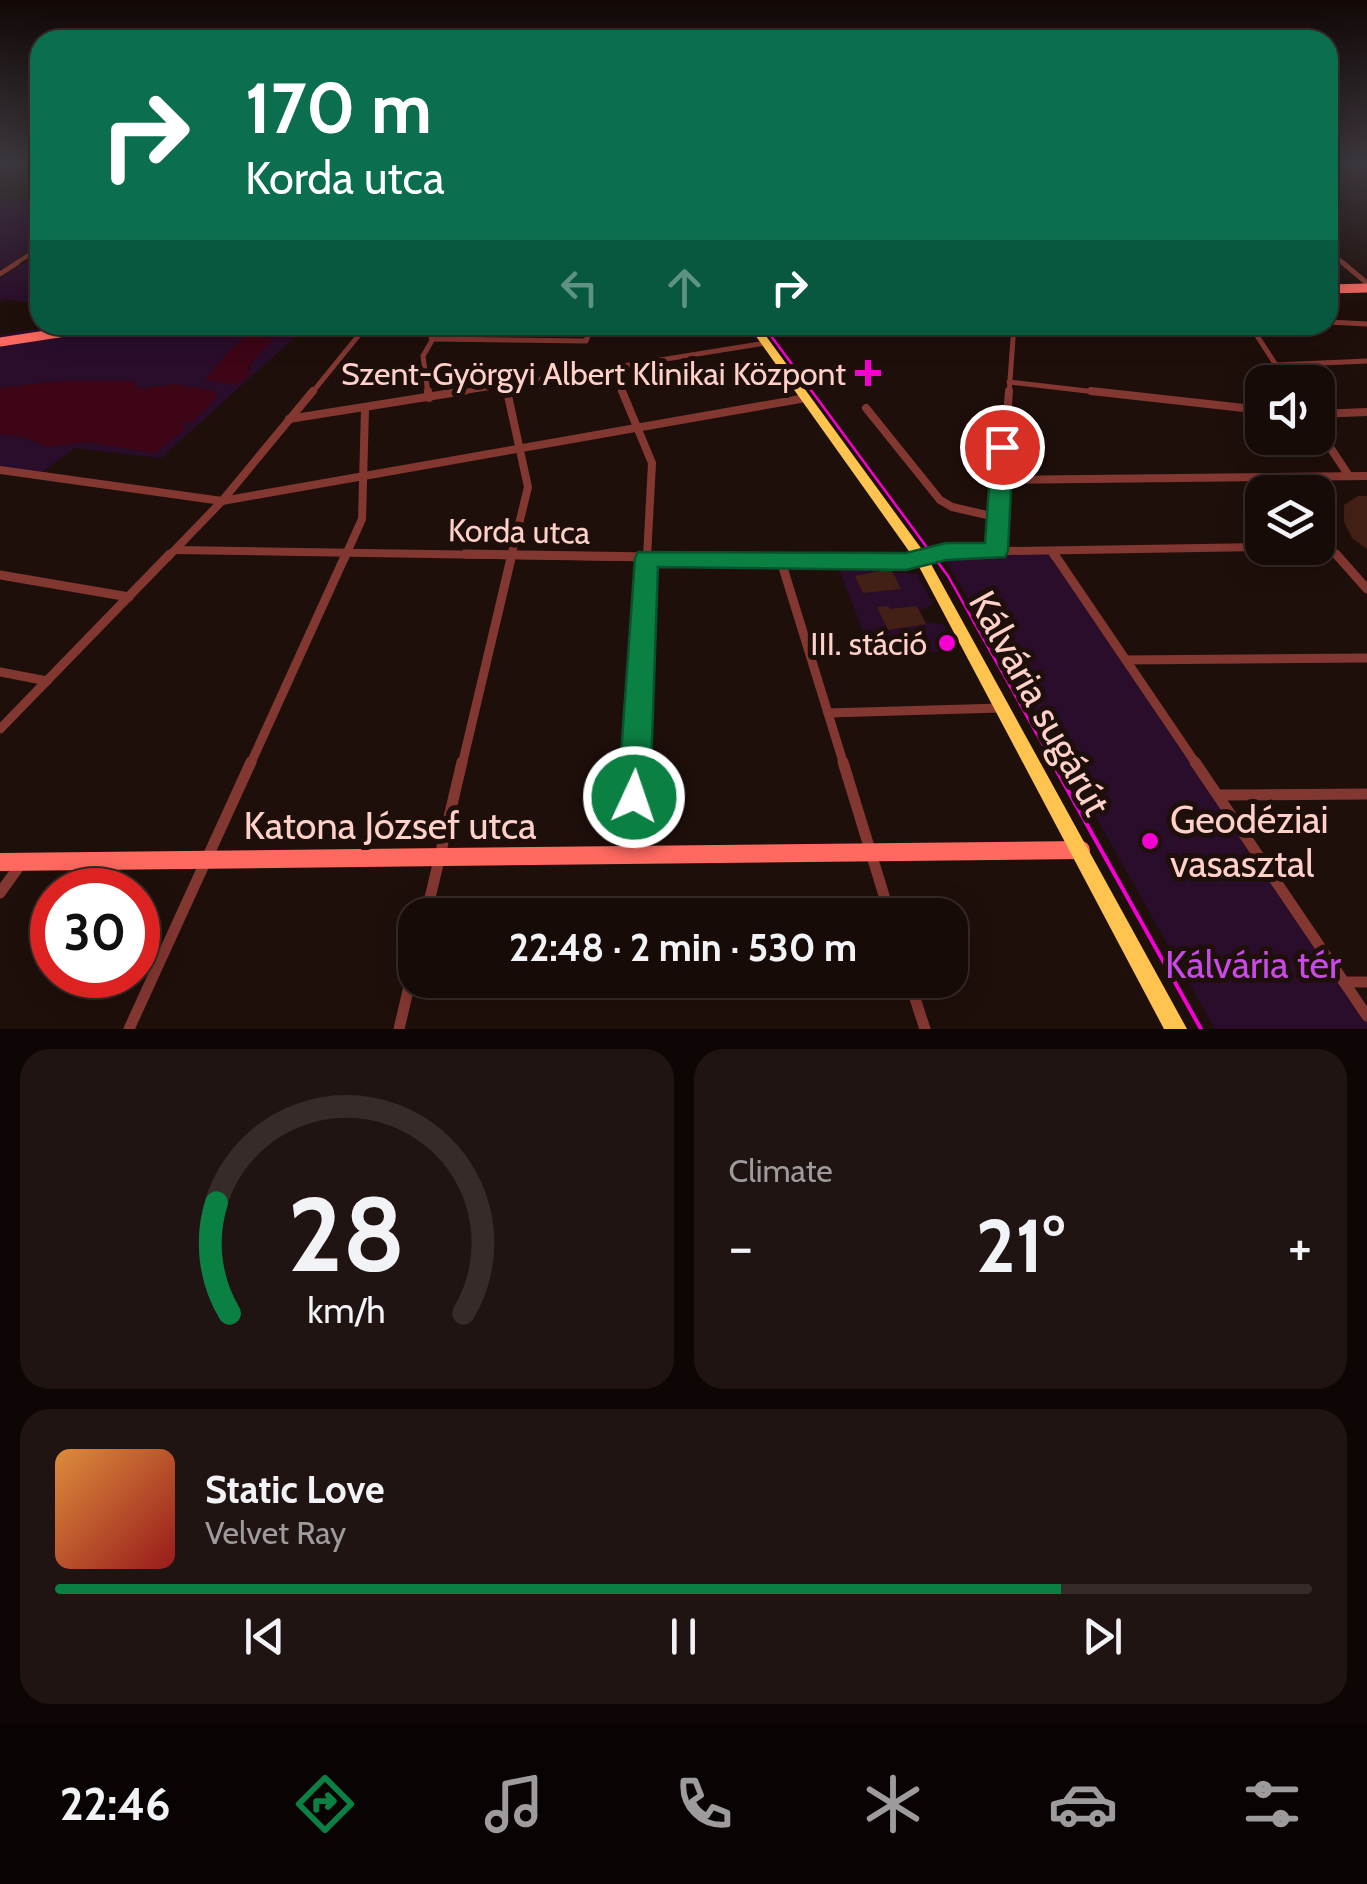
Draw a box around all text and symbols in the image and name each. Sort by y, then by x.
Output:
text: 170 m [245,65,432,151]
icon: right [80,70,210,200]
text: Korda utca [245,151,445,205]
icon: left [552,260,607,315]
icon: ahead [657,260,712,315]
icon: right [762,260,817,315]
place label: Szent-Györgyi Albert Klinikai Központ [341,354,846,393]
marker: Szent-Györgyi Albert Klinikai Központ [855,360,881,386]
map controls [1245,365,1335,565]
button: sound [1245,365,1335,455]
pin [960,405,1045,490]
icon: arrive [975,420,1030,475]
button: layers [1245,475,1335,565]
street label: Korda utca [448,510,591,552]
street label: Kálvária sugárút [959,582,1121,824]
place label: III. stáció [810,624,927,663]
marker: III. stáció [936,632,958,654]
position arrow [582,745,686,849]
place label: Geodéziai vasasztal [1170,796,1329,887]
street label: Katona József utca [244,802,536,849]
marker: Geodéziai vasasztal [1139,830,1161,852]
speed limit sign: 30 [30,868,160,998]
text: 22:48 · 2 min · 530 m [509,924,857,971]
park label: Kálvária tér [1165,941,1341,988]
text: Climate [729,1151,833,1190]
text: 28 [288,1171,406,1297]
text: 21° [976,1200,1065,1291]
text: − [729,1213,753,1280]
text: + [1288,1213,1312,1280]
text: km/h [308,1289,386,1332]
text: Static Love [205,1466,384,1513]
text: Velvet Ray [205,1513,346,1552]
icon: previous [237,1609,292,1664]
icon: pause [656,1609,711,1664]
icon: next [1075,1609,1130,1664]
icon: directions [290,1769,360,1839]
icon: music [479,1769,549,1839]
icon: phone [669,1769,739,1839]
icon: climate [858,1769,928,1839]
icon: car [1048,1769,1118,1839]
icon: filters [1237,1769,1307,1839]
text: 22:46 [60,1777,171,1831]

